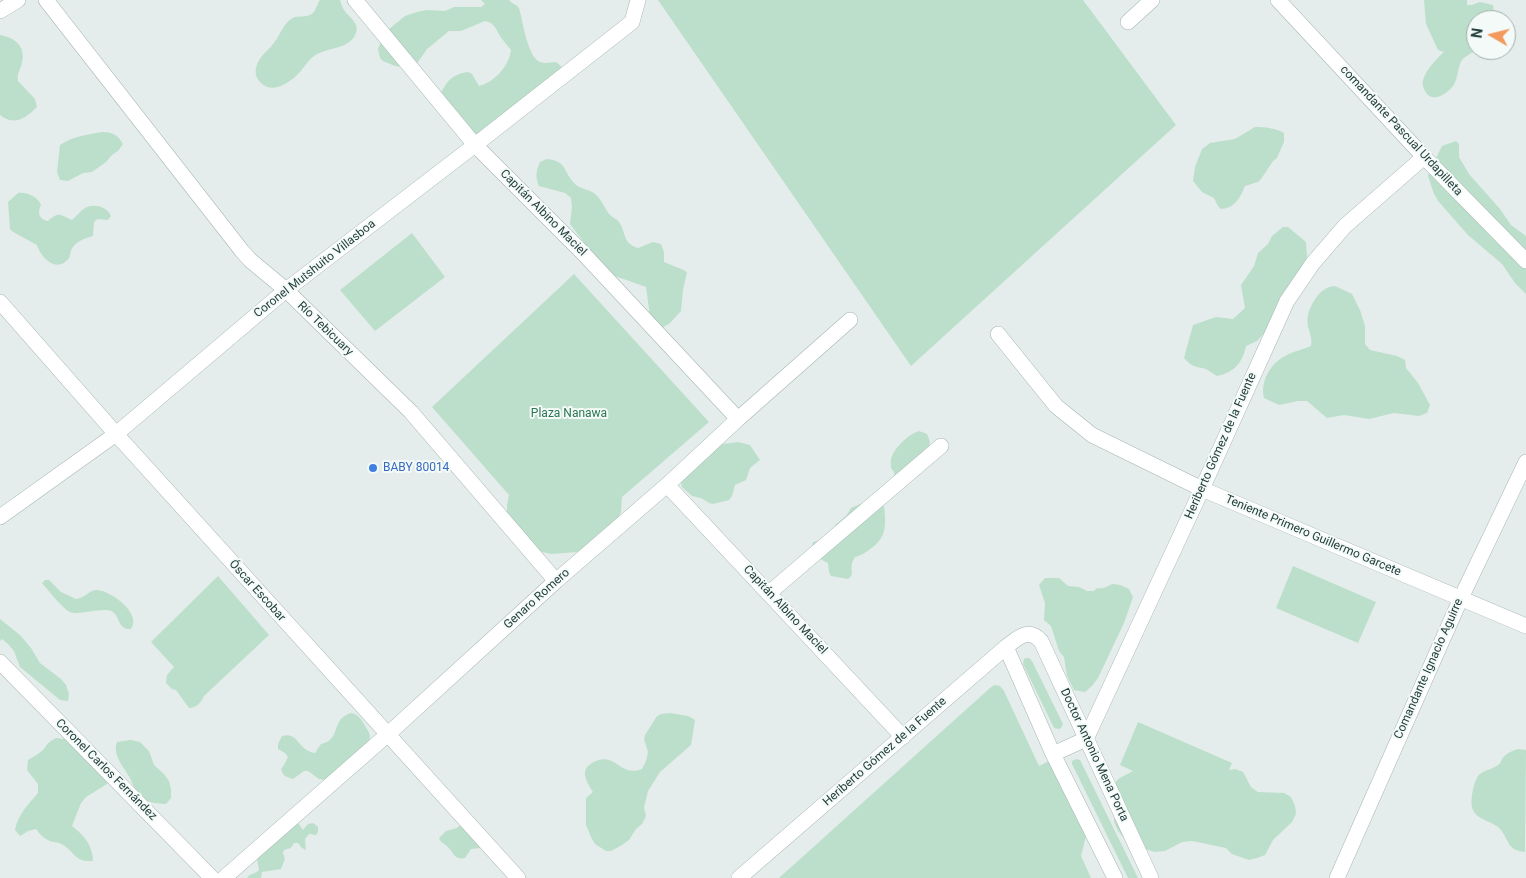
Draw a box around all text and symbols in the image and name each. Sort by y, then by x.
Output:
north arrow [1466,10,1516,60]
text: N [1469,27,1486,39]
street label: comandante Pascual Urdapilleta [1337,63,1465,199]
street label: Capitán Albino Maciel [497,167,589,259]
street label: Coronel Mutshuito Villasboa [251,217,379,321]
street label: Río Tebicuary [294,299,356,359]
street label: Heriberto Gómez de la Fuente [1182,371,1260,521]
park label: Plaza Nanawa [531,407,607,421]
place label: BABY 80014 [383,461,449,475]
marker: BABY 80014 [367,462,379,474]
street label: Teniente Primero Guillermo Garcete [1223,492,1403,580]
street label: Óscar Escobar [226,557,288,625]
street label: Capitán Albino Maciel [740,563,830,657]
street label: Genaro Romero [501,566,573,632]
street label: Comandante Ignacio Aguirre [1391,597,1467,741]
street label: Doctor Antonio Mena Porta [1057,686,1131,824]
street label: Heriberto Gómez de la Fuente [820,694,950,810]
street label: Coronel Carlos Fernández [52,716,160,824]

